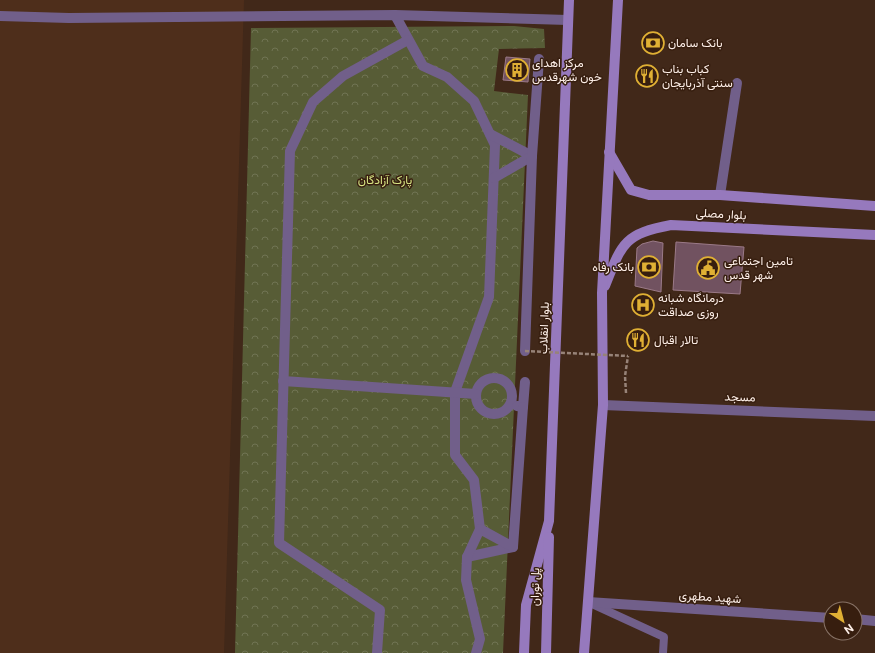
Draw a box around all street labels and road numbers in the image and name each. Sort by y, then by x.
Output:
street label: بلوار مصلی [695,206,747,223]
street label: بلوار انقلاب [536,302,553,354]
street label: مسجد [724,389,756,405]
street label: پل توران [528,568,543,606]
street label: شهید مطهری [678,588,742,607]

